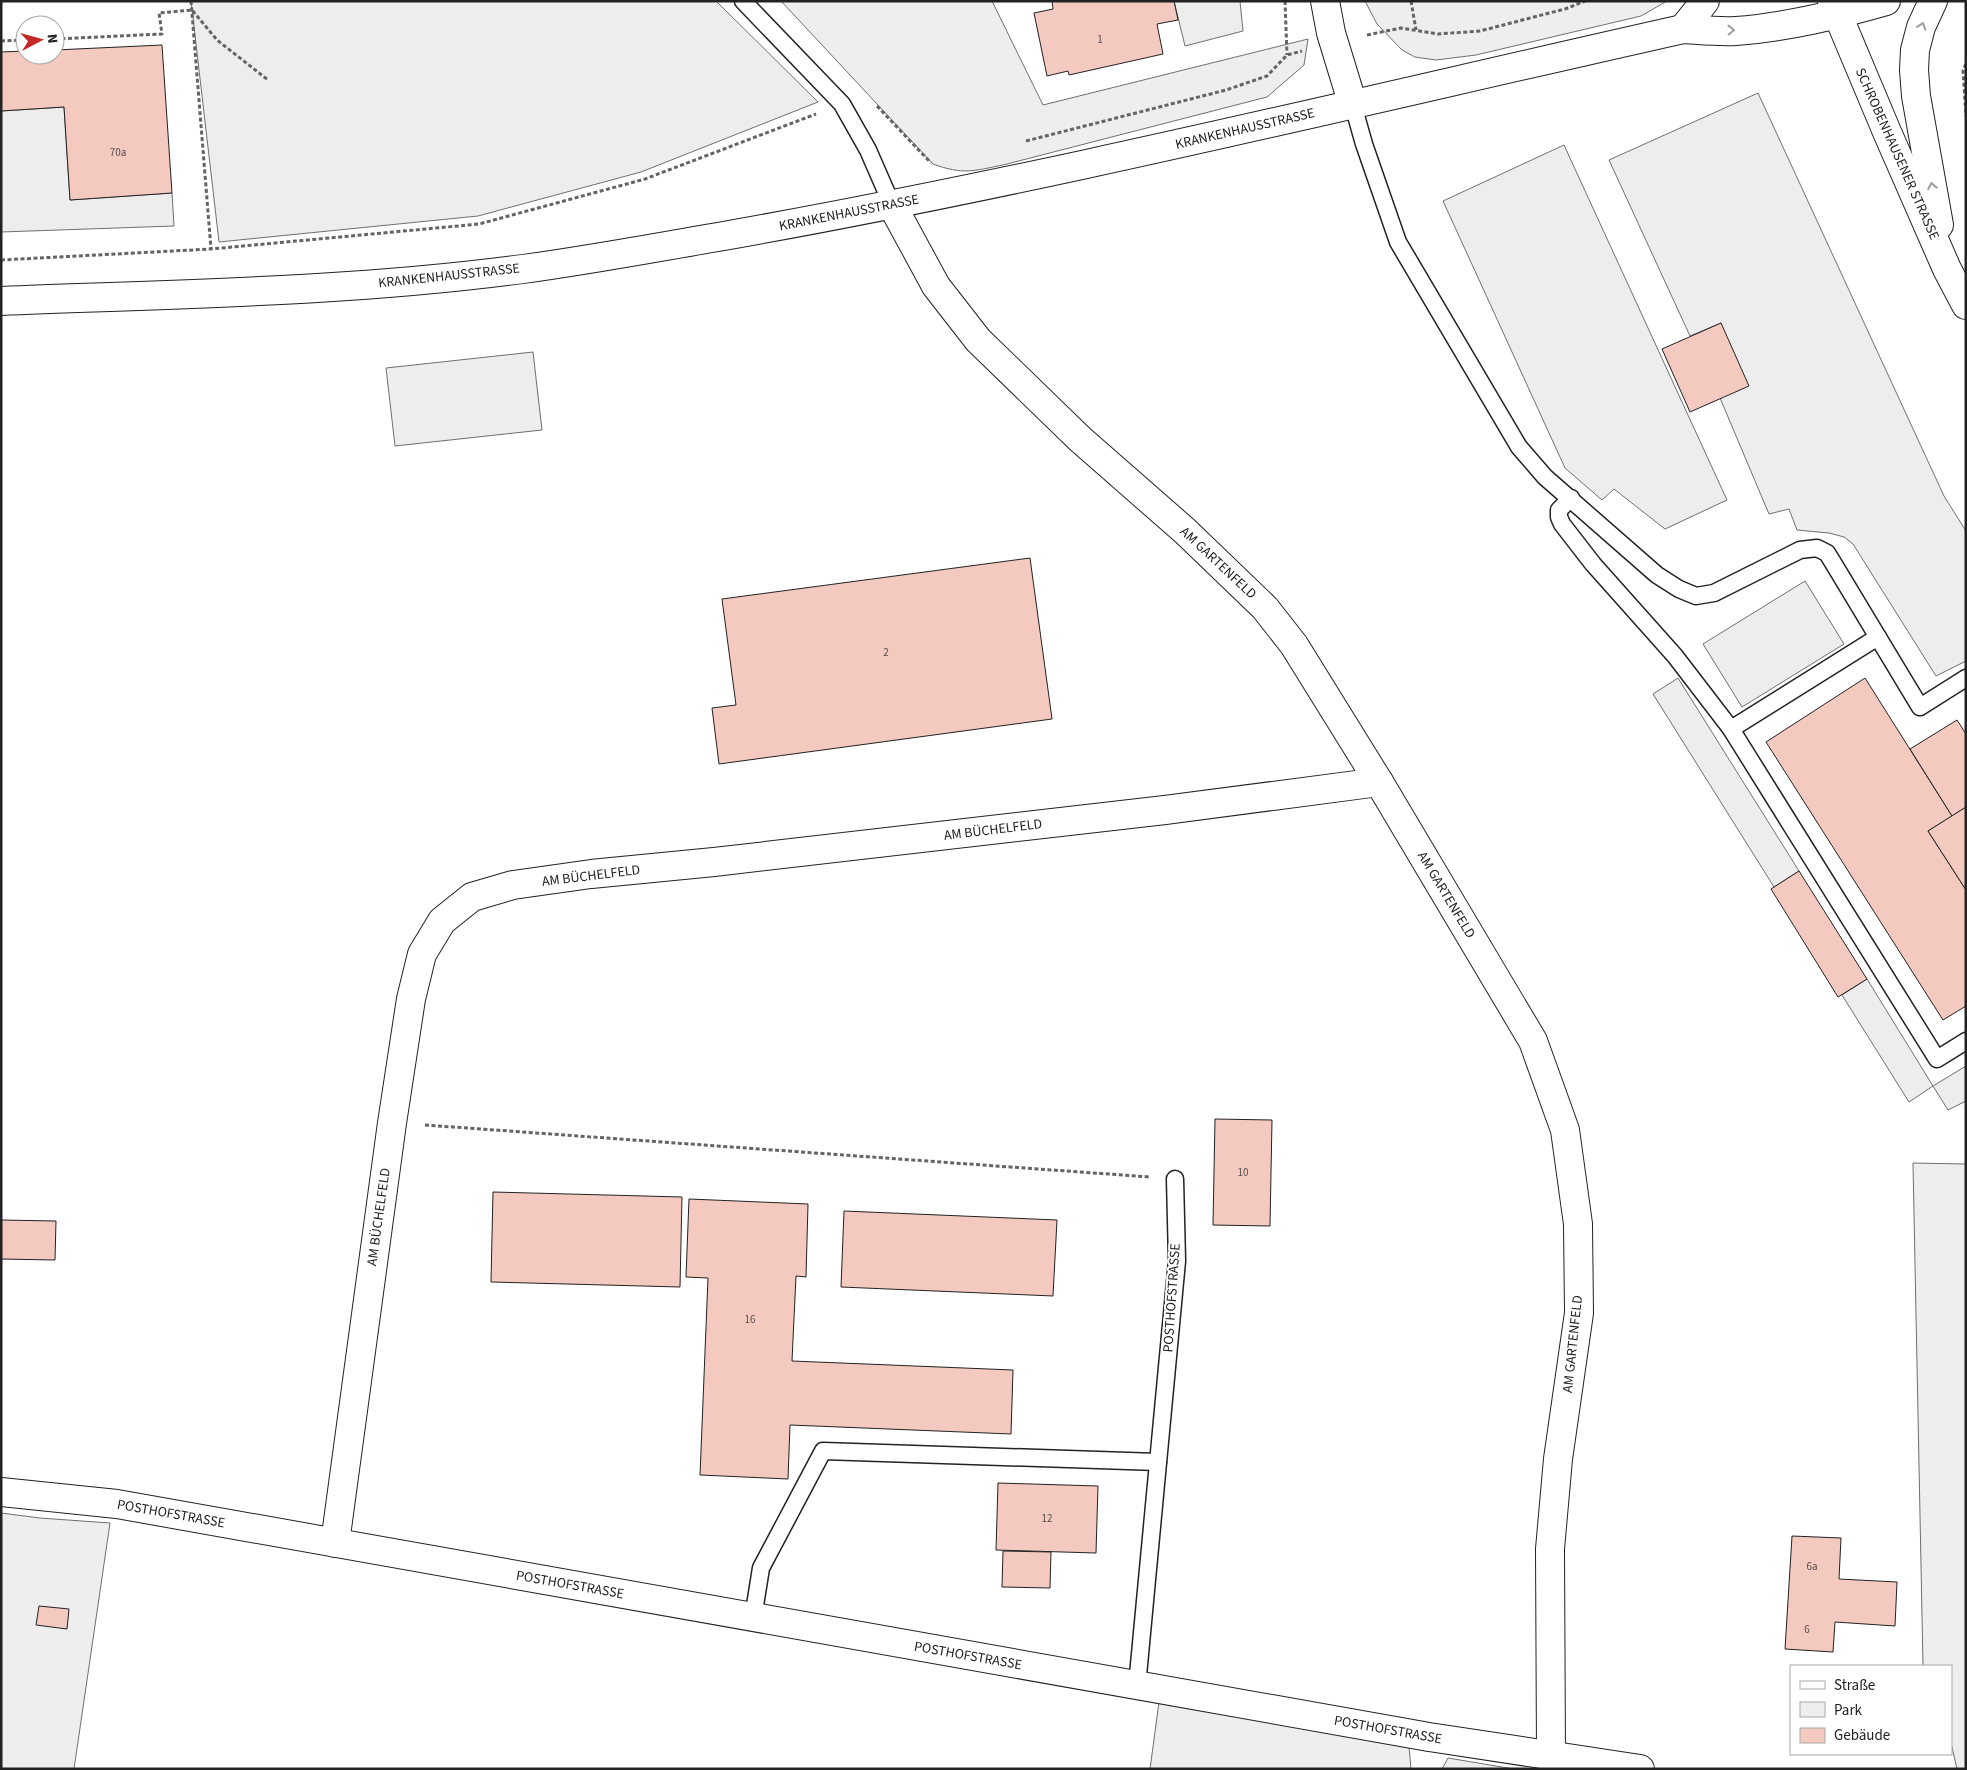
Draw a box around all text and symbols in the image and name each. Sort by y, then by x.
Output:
north arrow [15,15,65,65]
one-way arrow [1916,23,1926,31]
one-way arrow [1728,25,1736,35]
house number: 1 [1097,32,1103,47]
text: N [42,33,62,44]
street label: SCHROBENHAUSENER STRASSE [1850,65,1944,243]
street label: KRANKENHAUSSTRASSE [1173,103,1317,155]
house number: 70a [110,145,126,160]
one-way arrow [1928,182,1938,191]
street label: KRANKENHAUSSTRASSE [777,190,921,236]
street label: KRANKENHAUSSTRASSE [377,259,521,293]
street label: AM GARTENFELD [1175,522,1261,604]
house number: 2 [883,645,889,660]
street label: AM BÜCHELFELD [943,814,1043,846]
street label: AM GARTENFELD [1412,848,1480,942]
street label: AM BÜCHELFELD [541,860,641,892]
house number: 10 [1238,1165,1248,1180]
street label: AM BÜCHELFELD [362,1167,396,1267]
street label: POSTHOFSTRASSE [1158,1243,1186,1353]
street label: AM GARTENFELD [1558,1294,1588,1394]
house number: 16 [745,1312,756,1327]
street label: POSTHOFSTRASSE [115,1495,227,1533]
house number: 12 [1042,1511,1052,1526]
house number: 6a [1806,1559,1818,1574]
street label: POSTHOFSTRASSE [514,1566,626,1604]
house number: 6 [1804,1622,1810,1637]
street label: POSTHOFSTRASSE [912,1637,1024,1675]
legend [1790,1665,1952,1755]
text: Straße [1834,1675,1875,1696]
text: Park [1834,1700,1863,1721]
street label: POSTHOFSTRASSE [1332,1711,1444,1749]
text: Gebäude [1834,1725,1890,1746]

